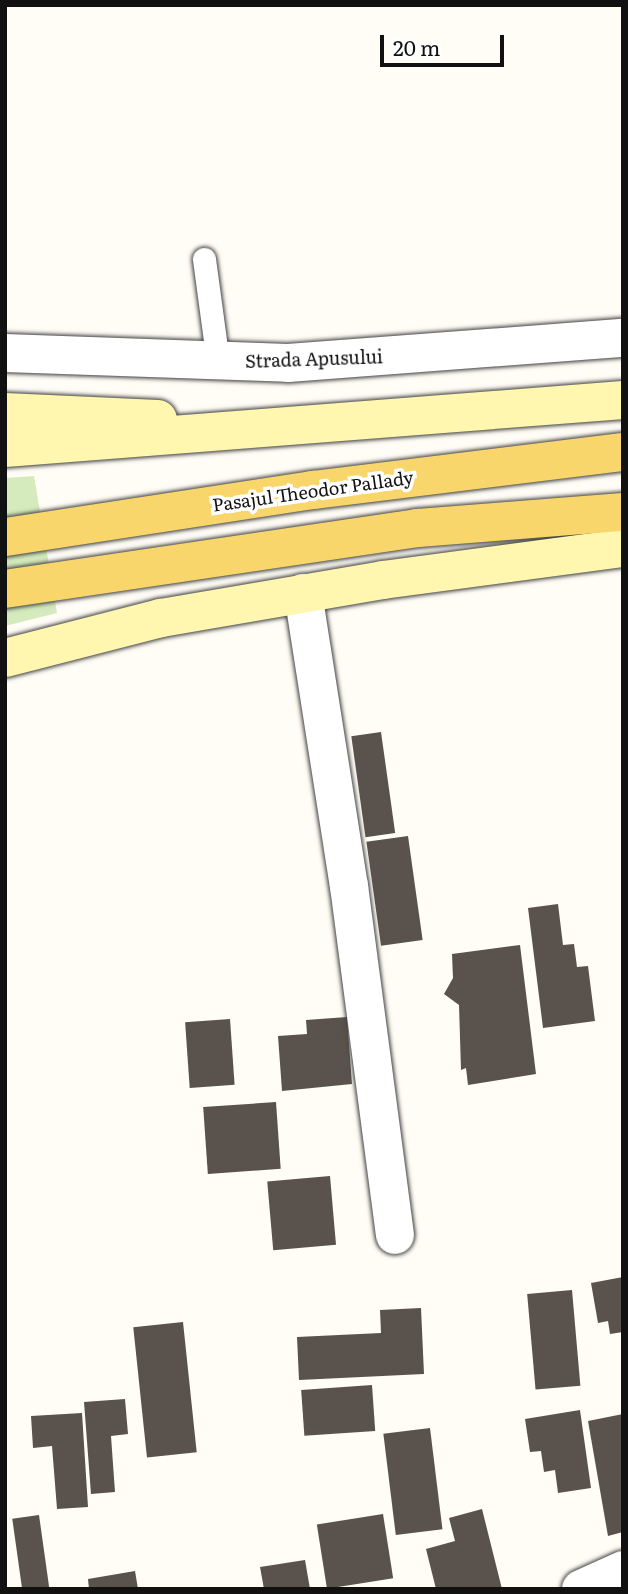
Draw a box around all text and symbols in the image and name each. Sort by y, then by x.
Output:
scale bar [383,21,507,65]
text: 20 m [393,31,440,62]
street label: Strada Apusului [245,346,383,372]
street label: Pasajul Theodor Pallady [211,466,415,516]

